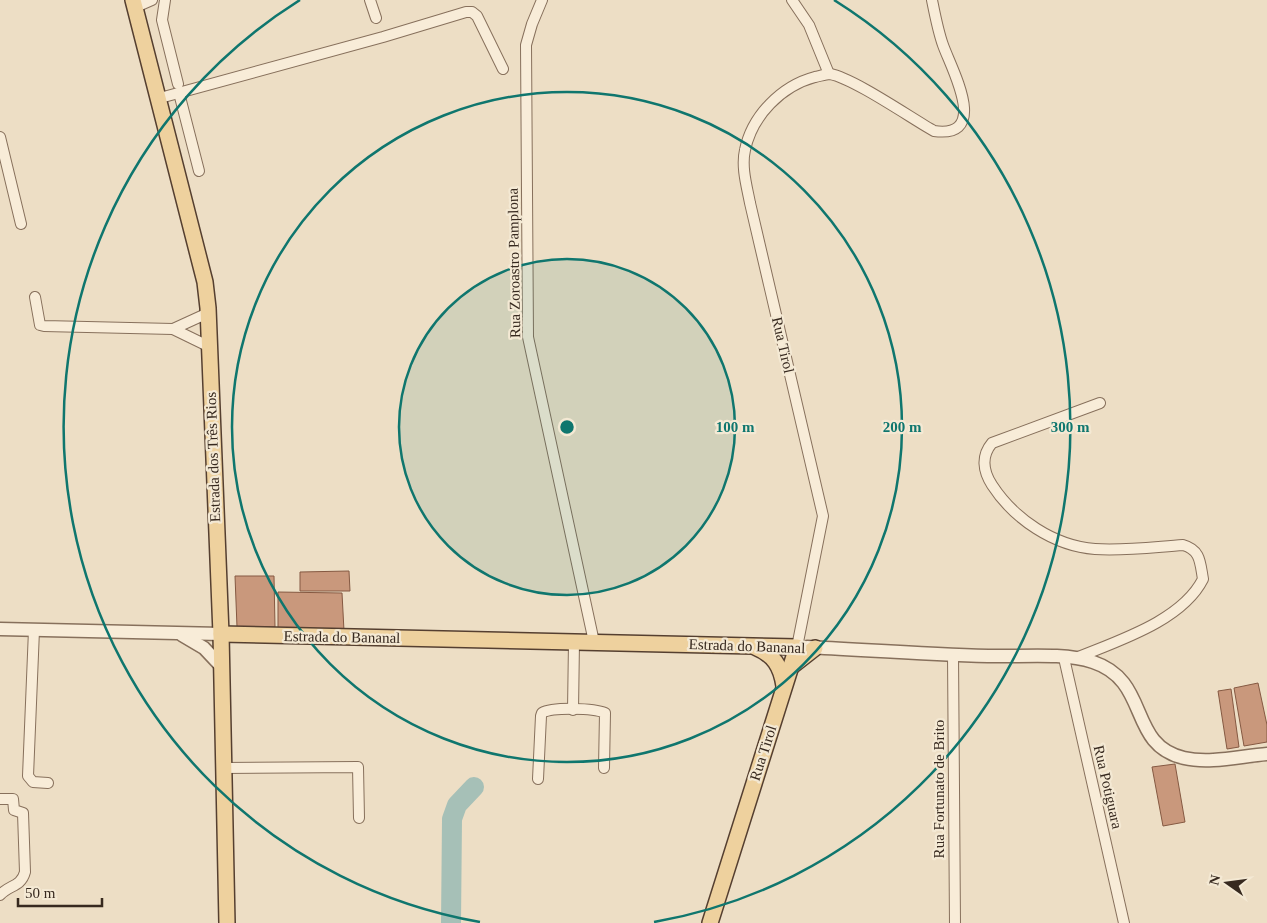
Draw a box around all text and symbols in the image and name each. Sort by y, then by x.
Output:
street label: Rua Zoroastro Pamplona [505,188,523,338]
street label: Rua Tirol [769,315,797,375]
street label: Estrada dos Três Rios [203,391,223,522]
centre of rings [558,418,576,436]
text: 100 m [716,419,755,435]
text: 200 m [883,419,922,435]
text: 300 m [1051,419,1090,435]
street label: Estrada do Bananal [284,628,400,646]
street label: Estrada do Bananal [688,636,806,656]
street label: Rua Fortunato de Brito [931,720,947,858]
street label: Rua Tirol [747,723,779,783]
street label: Rua Potiguara [1091,744,1125,831]
north arrow [1202,858,1252,908]
text: N [1206,873,1223,887]
scale bar [18,876,101,908]
text: 50 m [25,885,56,901]

